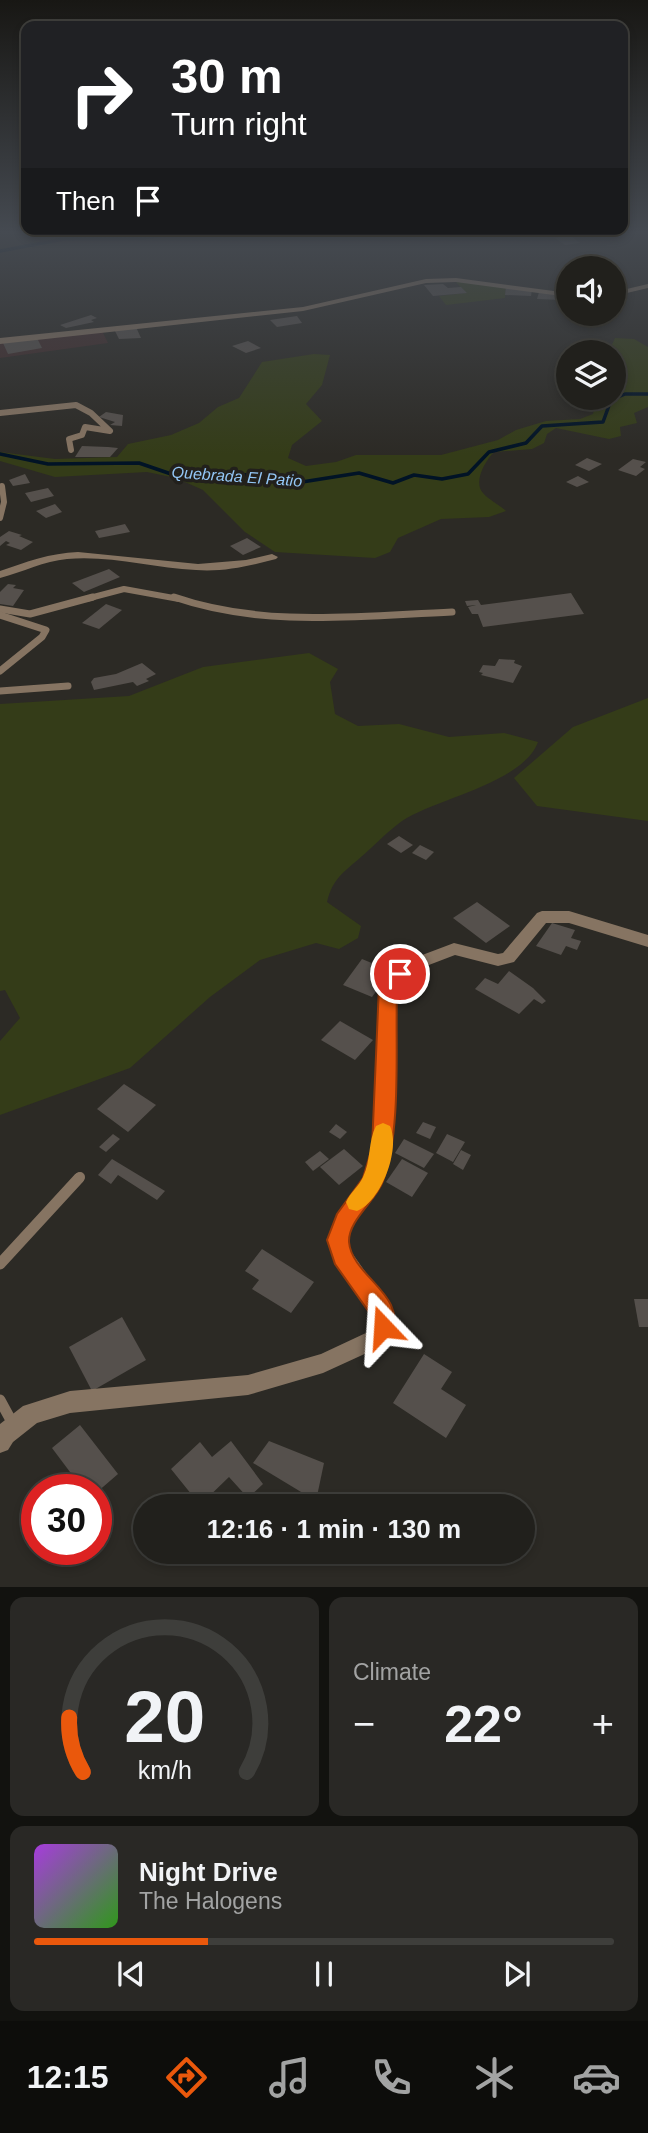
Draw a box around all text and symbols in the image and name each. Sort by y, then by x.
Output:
icon: right [56,49,147,140]
text: 30 m [171,49,283,103]
text: Turn right [171,106,307,142]
icon: arrive [129,182,167,220]
text: Then [56,186,115,216]
map controls [556,256,626,410]
button: sound [556,256,626,326]
button: layers [556,340,626,410]
water label: Quebrada El Patio [171,463,303,490]
pin [370,944,430,1004]
icon: arrive [381,955,419,993]
position arrow [346,1290,420,1364]
speed limit sign: 30 [21,1474,112,1565]
text: 12:16 · 1 min · 130 m [207,1514,461,1544]
text: Climate [353,1659,431,1685]
text: 20 [124,1677,205,1758]
text: 22° [444,1695,523,1753]
text: − [353,1703,375,1745]
text: + [592,1703,614,1745]
text: km/h [137,1756,192,1784]
text: Night Drive [139,1857,278,1887]
text: The Halogens [139,1888,282,1914]
icon: previous [112,1955,150,1993]
icon: pause [305,1955,343,1993]
icon: next [498,1955,536,1993]
icon: directions [162,2053,211,2102]
icon: music [265,2053,314,2102]
icon: phone [367,2053,416,2102]
icon: climate [470,2053,519,2102]
icon: car [572,2053,621,2102]
text: 12:15 [27,2059,109,2095]

